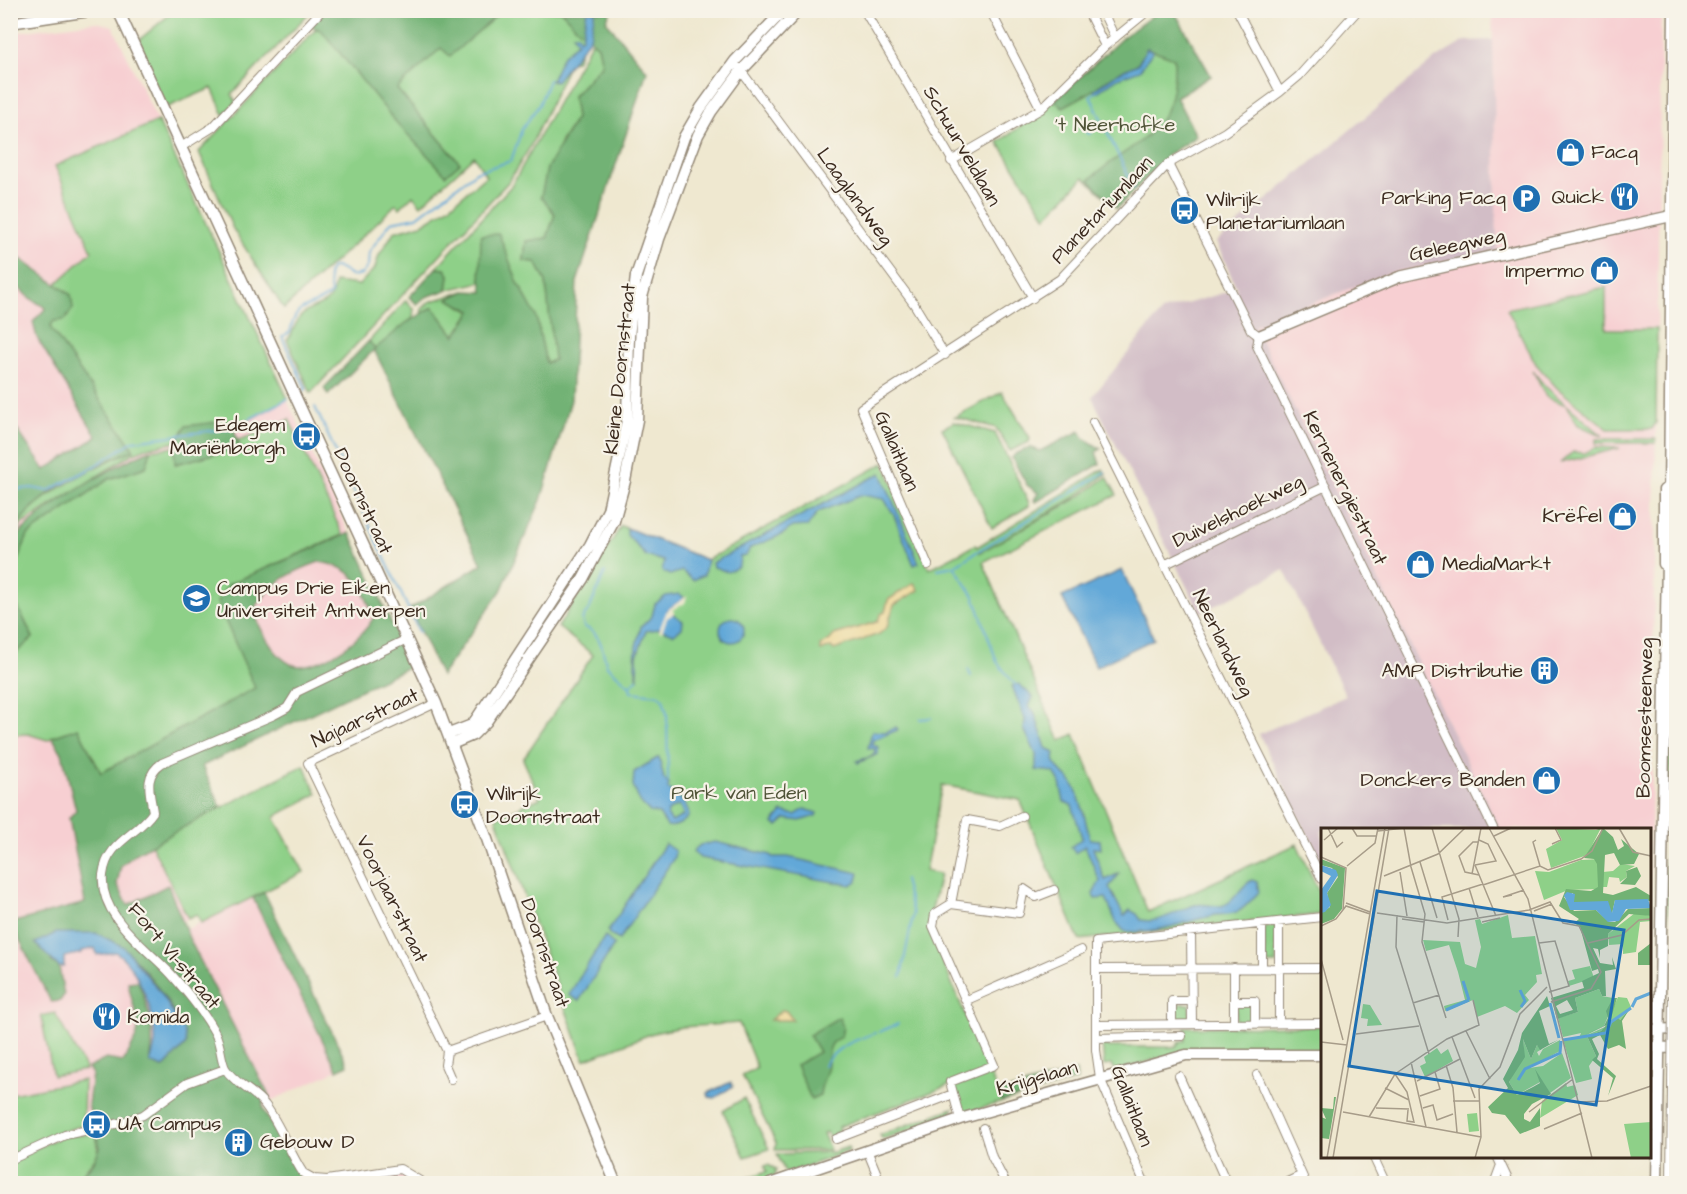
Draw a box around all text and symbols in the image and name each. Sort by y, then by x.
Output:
street label: Schuurveldlaan [916,81,1008,211]
park label: 't Neerhofke [1055,111,1176,139]
shop icon: Facq [1554,136,1586,168]
place label: Facq [1591,138,1638,166]
street label: Laaglandweg [809,142,900,252]
street label: Planetariumlaan [1045,150,1159,270]
restaurant icon: Quick [1609,181,1641,213]
parking icon: Parking Facq [1511,182,1543,214]
place label: Quick [1552,183,1604,211]
place label: Parking Facq [1381,184,1506,213]
place label: Wilrijk Planetariumlaan [1206,186,1344,237]
bus stop icon: Wilrijk Planetariumlaan [1169,195,1201,227]
street label: Geleegweg [1407,221,1508,270]
shop icon: Impermo [1589,255,1621,287]
place label: Impermo [1506,257,1584,285]
street label: Kleine Doornstraat [597,282,643,456]
street label: Gallaitlaan [867,406,927,496]
street label: Kernenergiestraat [1295,406,1394,570]
place label: Edegem Mariënborgh [170,411,285,463]
bus stop icon: Edegem Mariënborgh [290,421,322,453]
street label: Doornstraat [326,443,400,559]
street label: Duivelshoekweg [1168,467,1308,556]
shop icon: Krëfel [1607,500,1639,532]
place label: Krëfel [1542,502,1602,530]
shop icon: MediaMarkt [1405,548,1437,580]
place label: MediaMarkt [1442,550,1551,578]
place label: Campus Drie Eiken Universiteit Antwerpen [217,574,425,625]
school or university icon: Campus Drie Eiken Universiteit Antwerpen [180,583,212,615]
street label: Neerlandweg [1184,585,1261,702]
street label: Boomsesteenweg [1630,638,1661,798]
building icon: AMP Distributie [1528,655,1560,687]
place label: AMP Distributie [1381,657,1523,685]
street label: Najaarstraat [307,681,423,755]
shop icon: Donckers Banden [1530,764,1562,796]
place label: Donckers Banden [1360,766,1525,794]
park label: Park van Eden [671,779,807,807]
place label: Wilrijk Doornstraat [486,780,600,831]
bus stop icon: Wilrijk Doornstraat [449,789,481,821]
inset map [1321,828,1651,1158]
street label: Voorjaarstraat [349,831,435,967]
street label: Doornstraat [513,894,577,1012]
street label: Fort VI-straat [121,897,227,1015]
restaurant icon: Komida [90,1001,122,1033]
place label: Komida [127,1003,189,1031]
street label: Krijgslaan [993,1053,1081,1104]
street label: Gallaitlaan [1104,1061,1160,1151]
bus stop icon: UA Campus [81,1108,113,1140]
place label: UA Campus [118,1110,221,1138]
building icon: Gebouw D [223,1126,255,1158]
place label: Gebouw D [260,1128,354,1156]

